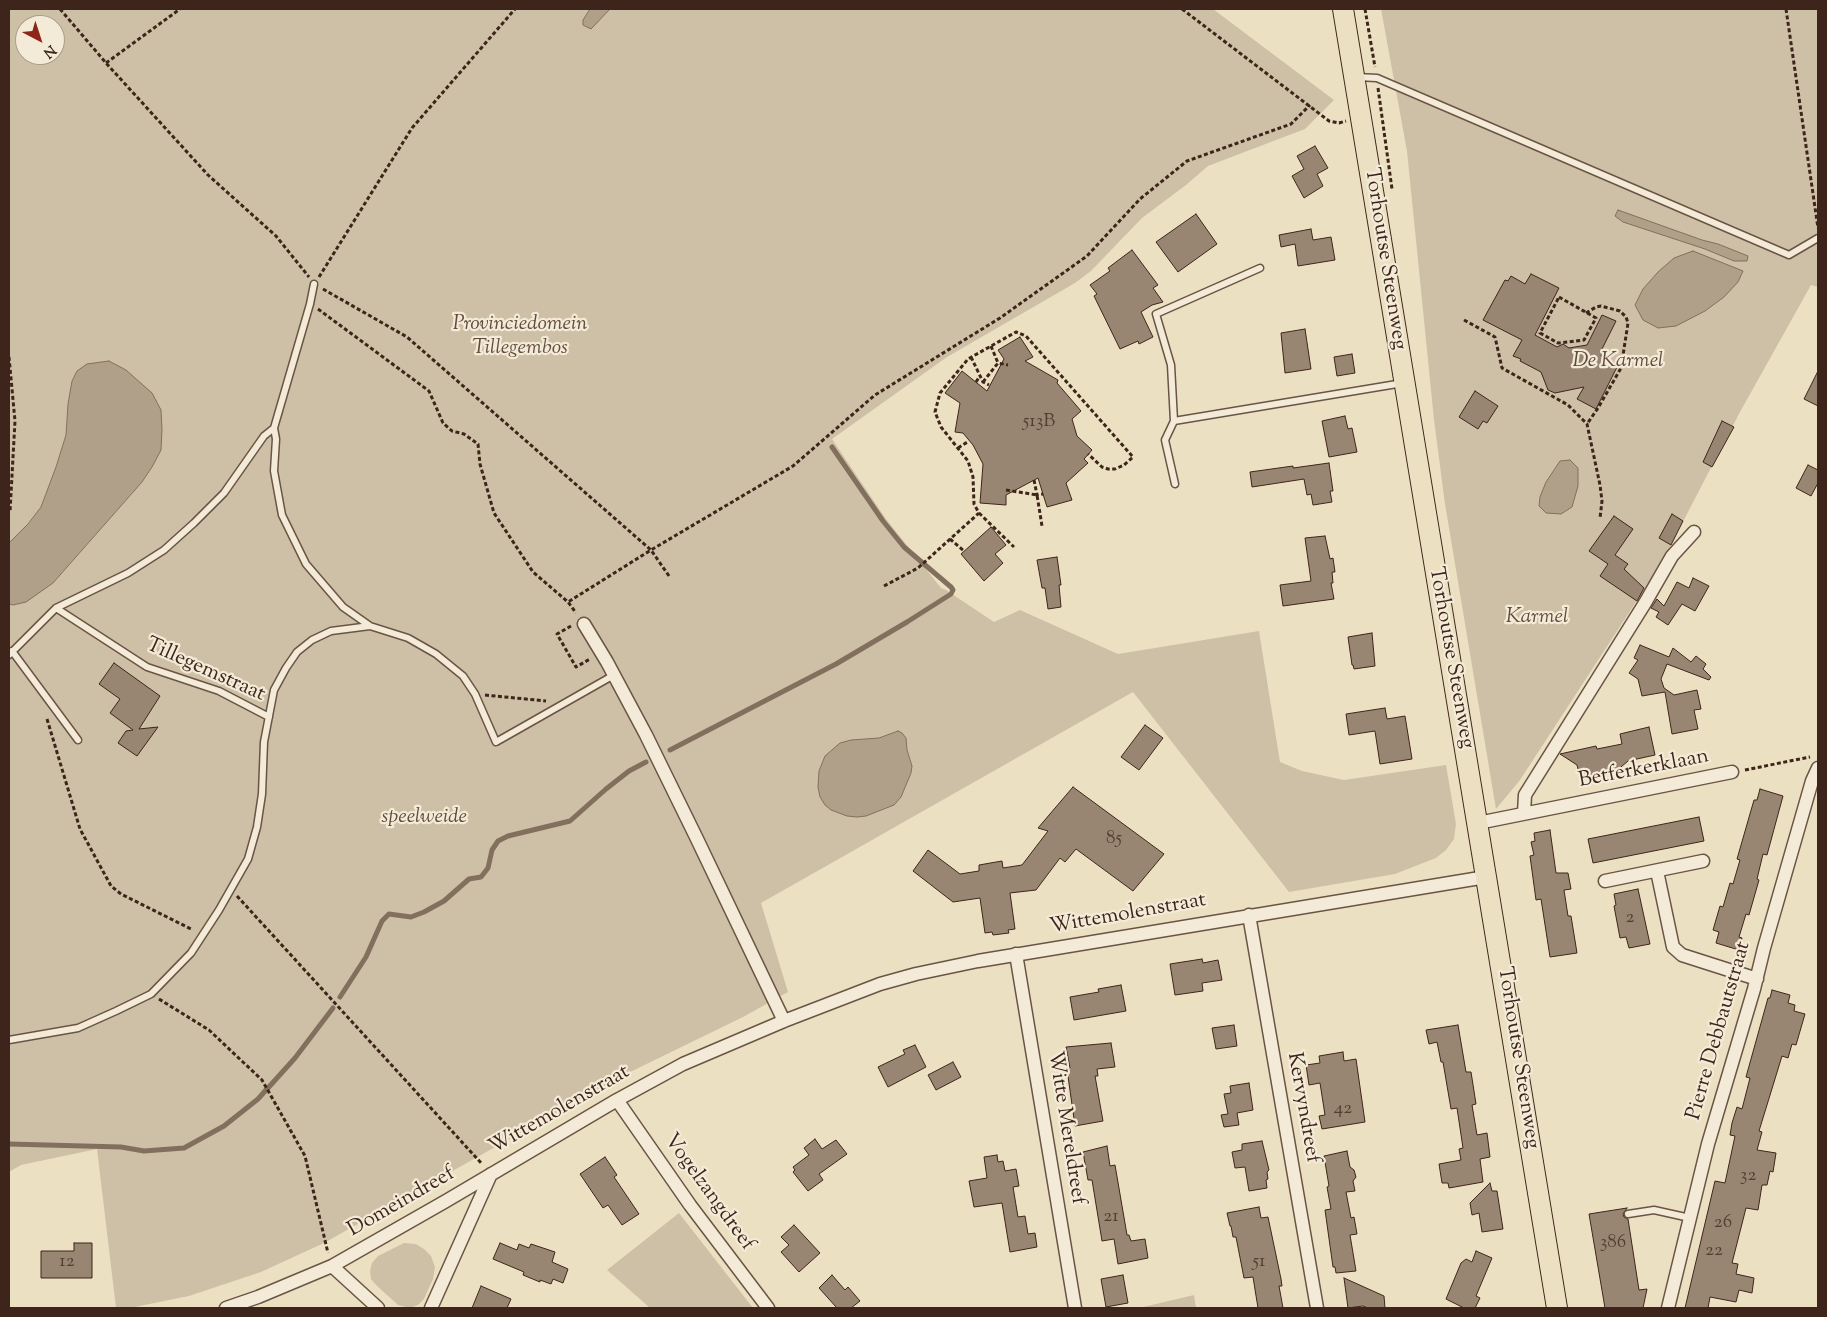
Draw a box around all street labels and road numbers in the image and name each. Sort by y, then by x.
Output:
street label: Torhoutse Steenweg [1357,166,1411,352]
street label: Torhoutse Steenweg [1422,565,1478,751]
street label: Tillegemstraat [141,633,269,709]
street label: Betferkerklaan [1577,745,1711,795]
street label: Wittemolenstraat [1048,889,1208,941]
street label: Pierre Debbautstraat [1682,939,1758,1123]
street label: Torhoutse Steenweg [1490,965,1544,1151]
street label: Witte Mereldreef [1040,1050,1090,1206]
street label: Kervyndreef [1280,1051,1324,1165]
street label: Wittemolenstraat [485,1061,635,1161]
street label: Vogelzangdreef [657,1130,759,1256]
street label: Domeindreef [344,1162,460,1244]

